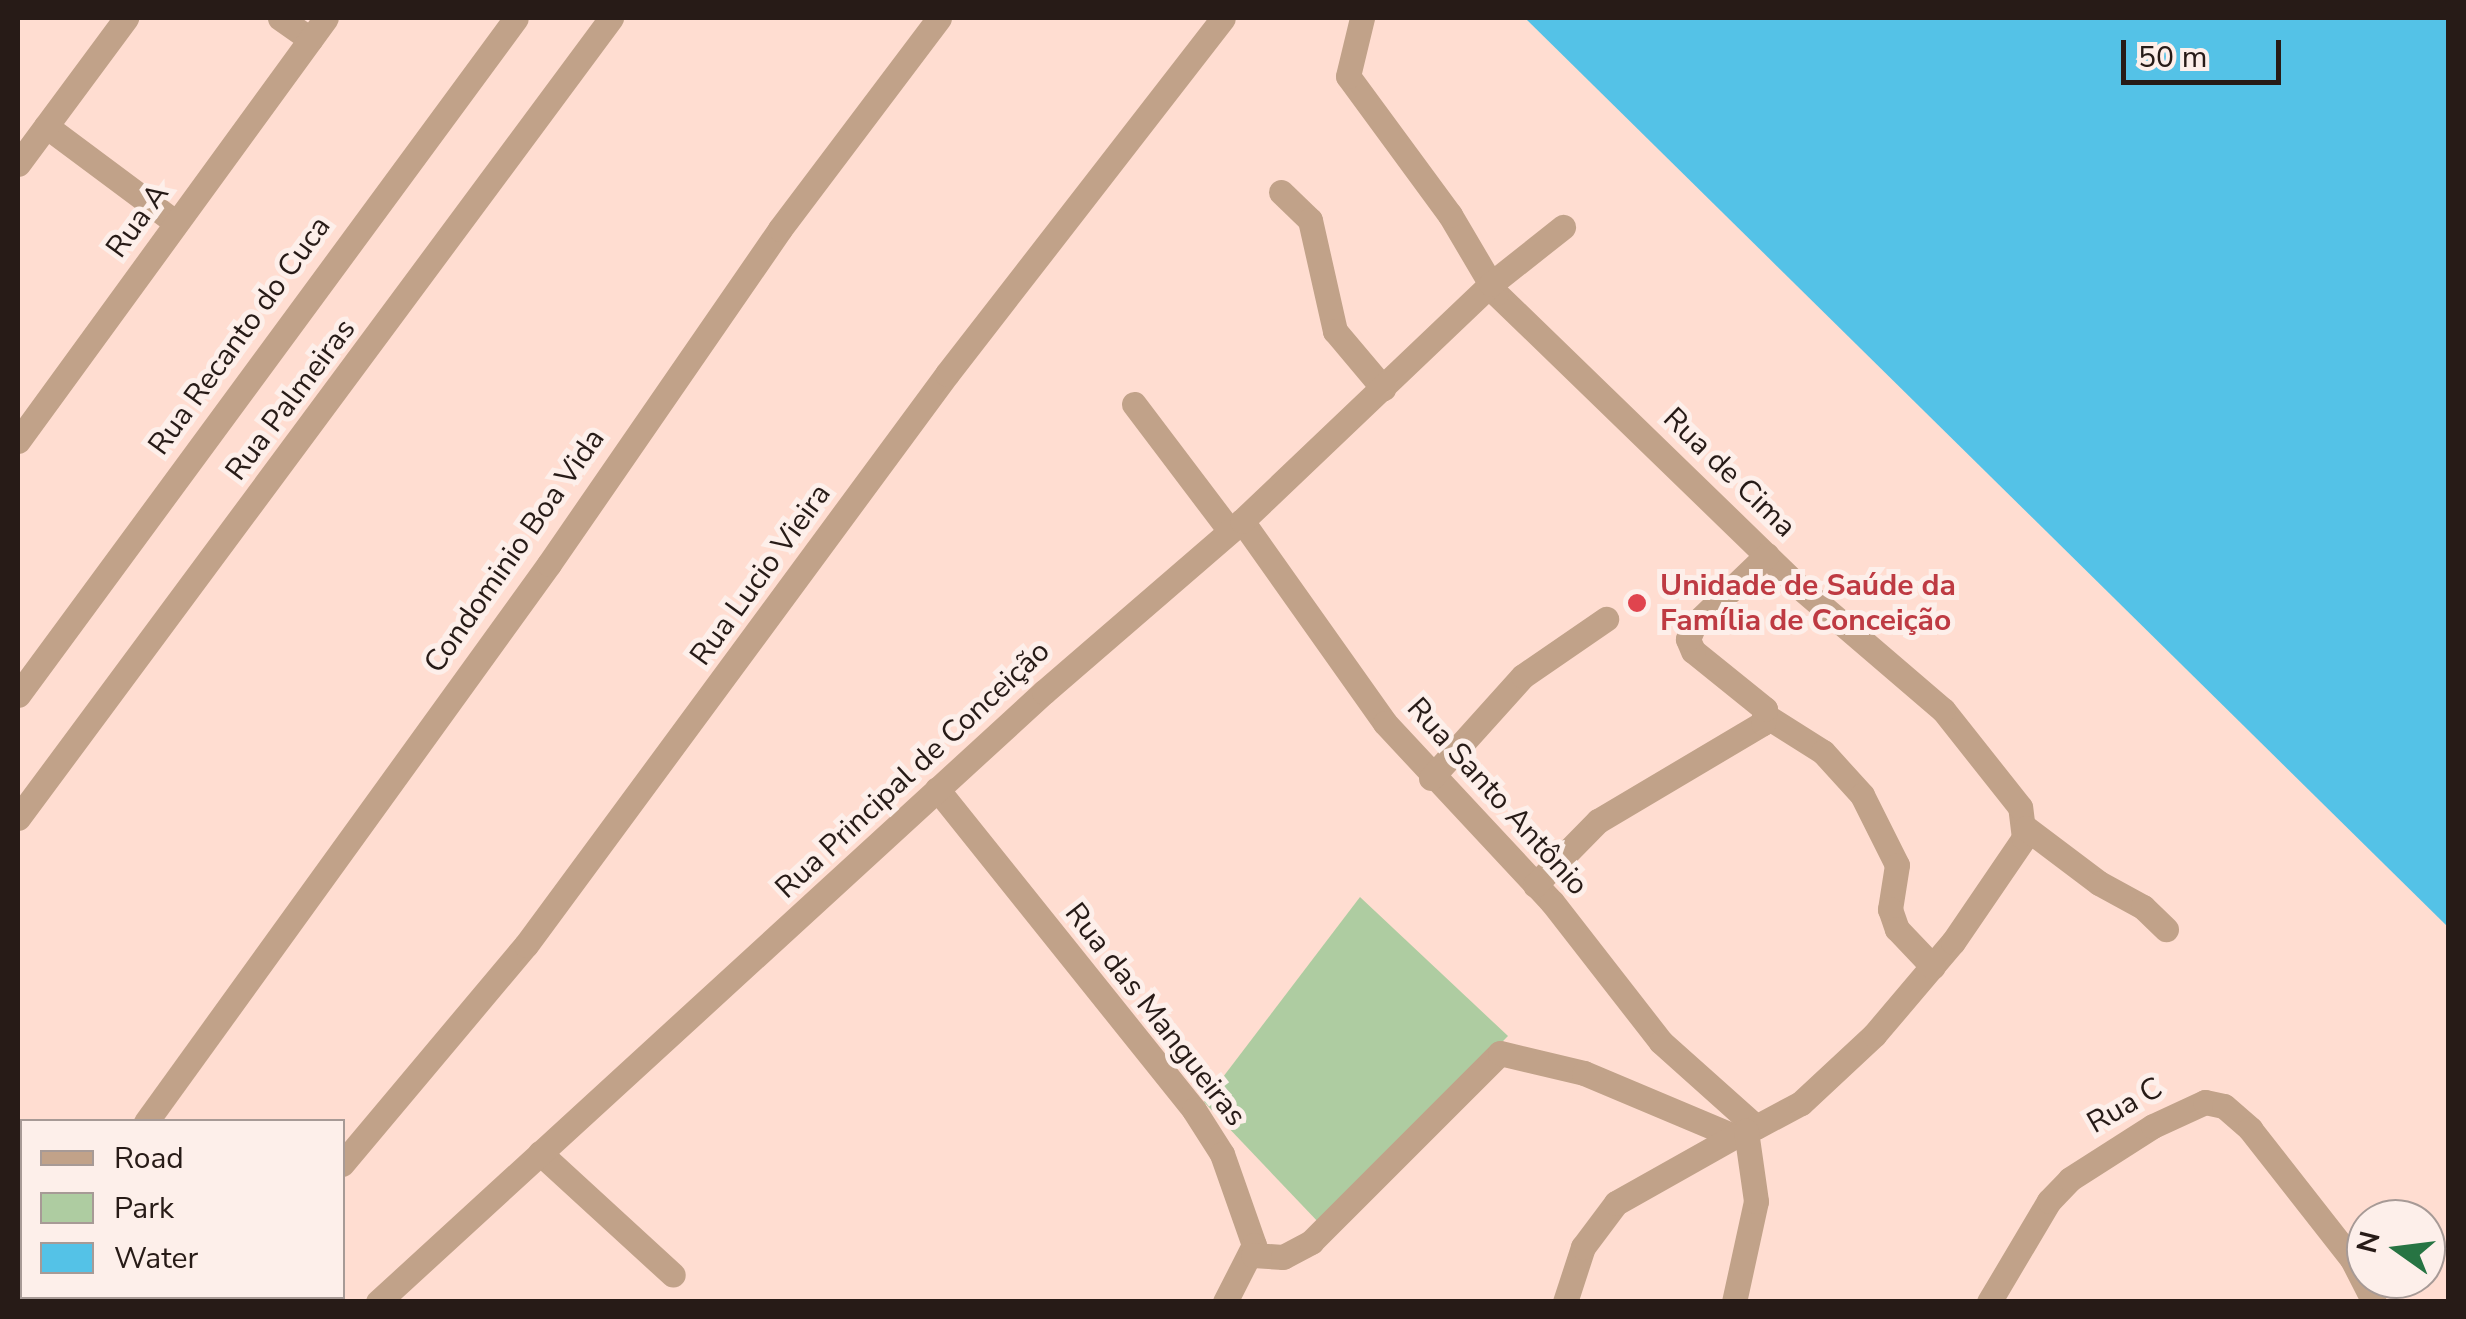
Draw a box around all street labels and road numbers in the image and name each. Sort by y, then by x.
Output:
street label: Rua A [99,177,177,265]
street label: Rua Recanto do Cuca [141,210,339,462]
street label: Rua Palmeiras [219,312,363,488]
street label: Rua de Cima [1655,401,1803,545]
street label: Condominio Boa Vida [417,422,613,680]
street label: Rua Lucio Vieira [683,477,839,673]
street label: Rua Principal de Conceição [768,634,1058,906]
street label: Rua Santo Antônio [1399,691,1595,903]
street label: Rua das Mangueiras [1057,896,1253,1134]
street label: Rua C [2081,1070,2169,1142]

